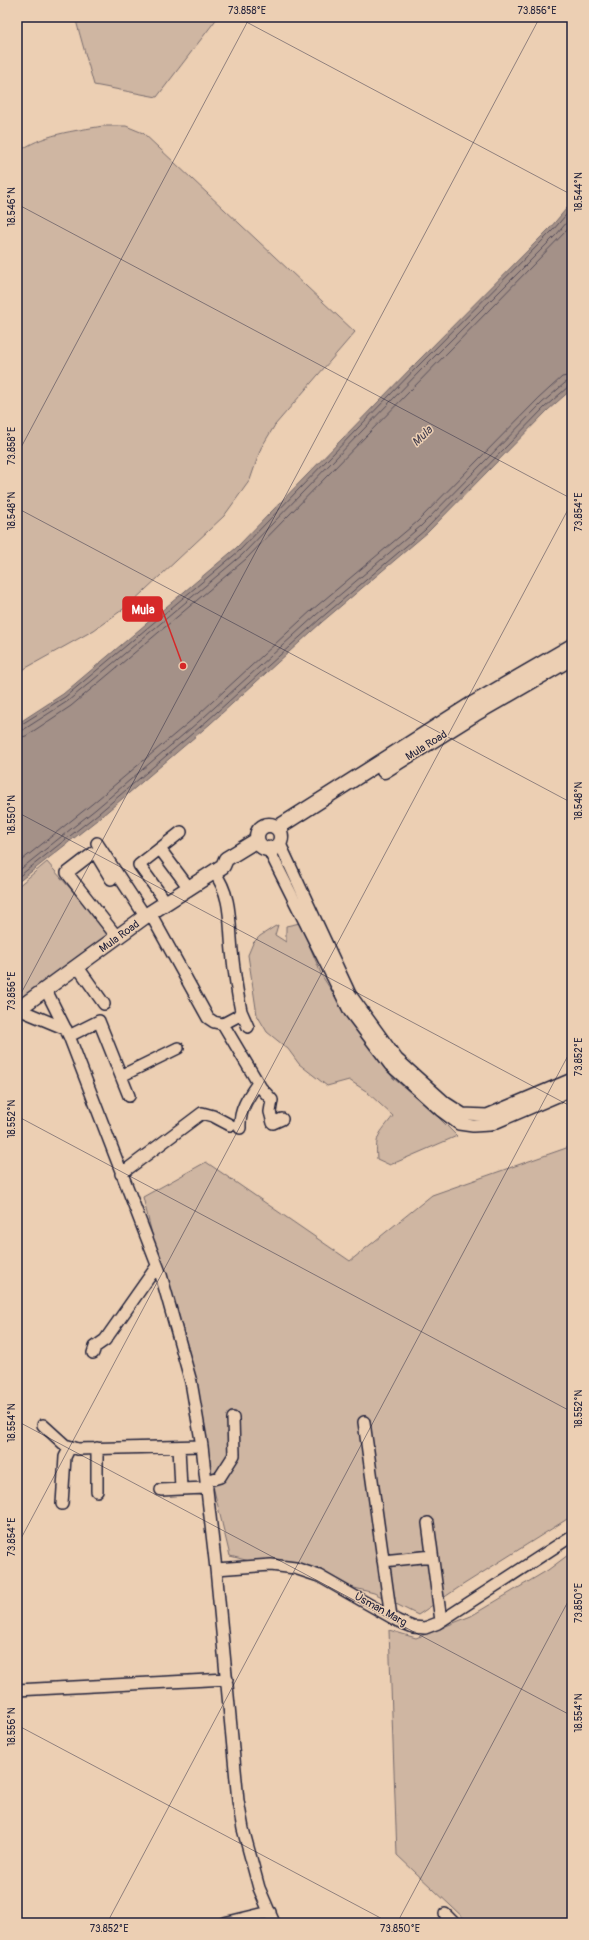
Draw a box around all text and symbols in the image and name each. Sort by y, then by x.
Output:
text: 73.858°E [228,5,266,17]
text: 73.856°E [518,5,556,17]
text: 18.544°N [573,172,585,212]
text: 18.546°N [6,187,18,227]
water label: Mula [409,422,437,450]
text: 73.858°E [6,427,18,465]
text: 18.548°N [6,491,18,530]
text: 73.854°E [573,493,585,531]
callout: Mula [123,597,162,621]
text: Mula [131,603,155,618]
street label: Mula Road [403,728,449,763]
text: 18.548°N [573,781,585,820]
text: 18.550°N [6,795,18,835]
street label: Mula Road [97,918,142,955]
text: 73.856°E [6,972,18,1010]
text: 73.852°E [573,1038,585,1076]
text: 18.552°N [6,1099,18,1138]
text: 18.552°N [573,1389,585,1428]
text: 18.554°N [6,1403,18,1442]
text: 73.854°E [6,1518,18,1556]
text: 73.850°E [573,1583,585,1623]
street label: Usman Marg [352,1590,410,1629]
text: 18.554°N [573,1693,585,1732]
text: 18.556°N [6,1707,18,1746]
text: 73.852°E [90,1923,128,1935]
text: 73.850°E [380,1923,420,1935]

